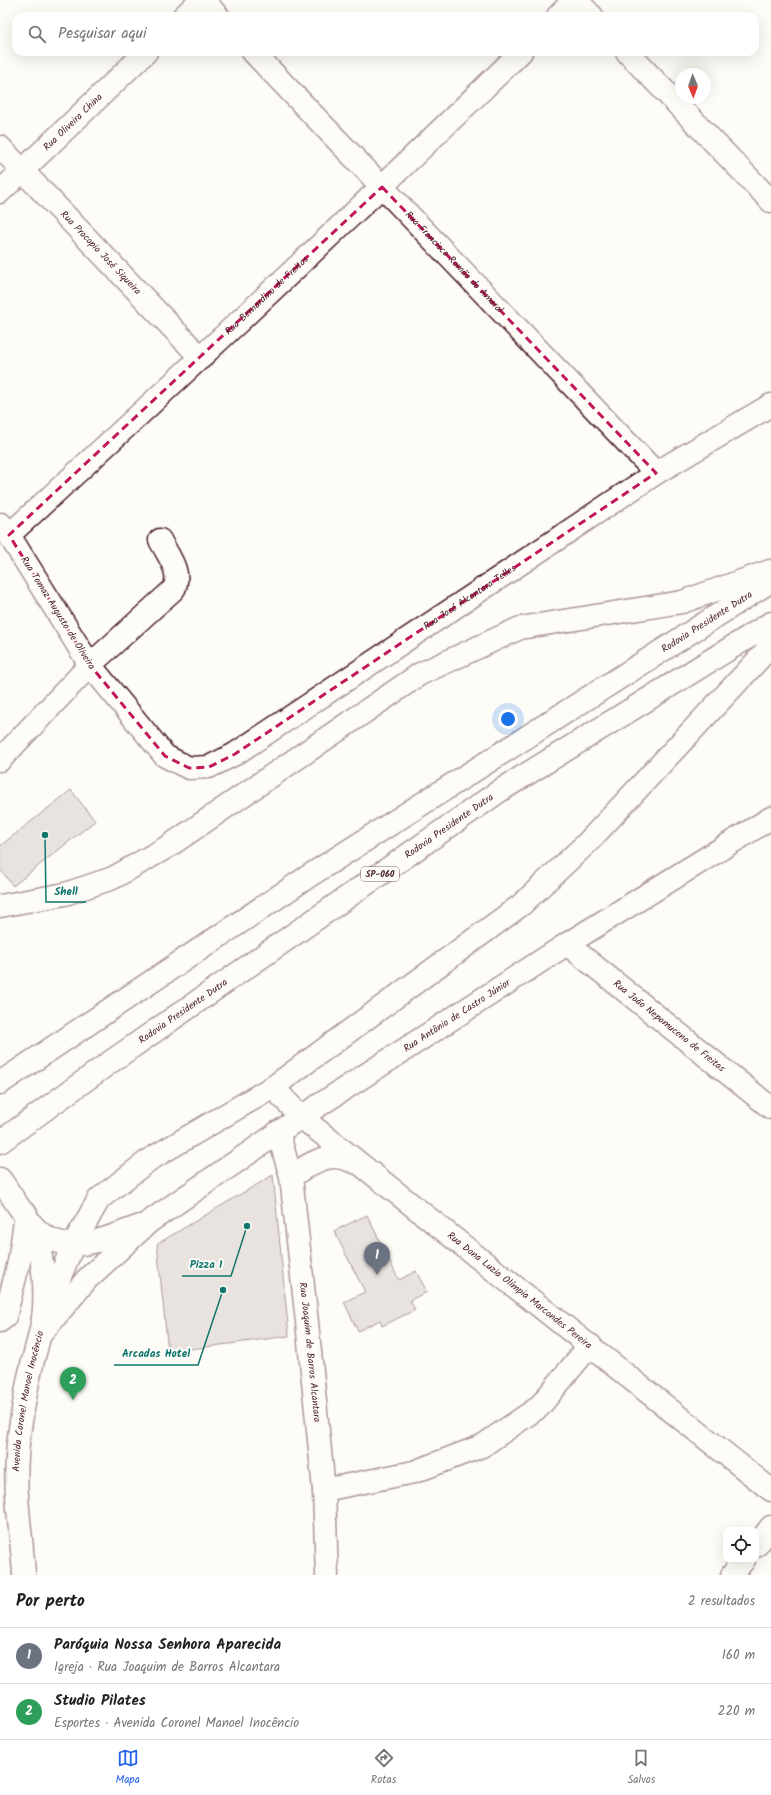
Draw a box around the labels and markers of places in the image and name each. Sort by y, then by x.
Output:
callout: Shell [46,879,86,902]
pin: 1 [364,1242,390,1275]
callout: Pizza 1 [182,1253,231,1276]
callout: Arcadas Hotel [114,1342,198,1365]
pin: 2 [60,1367,86,1400]

